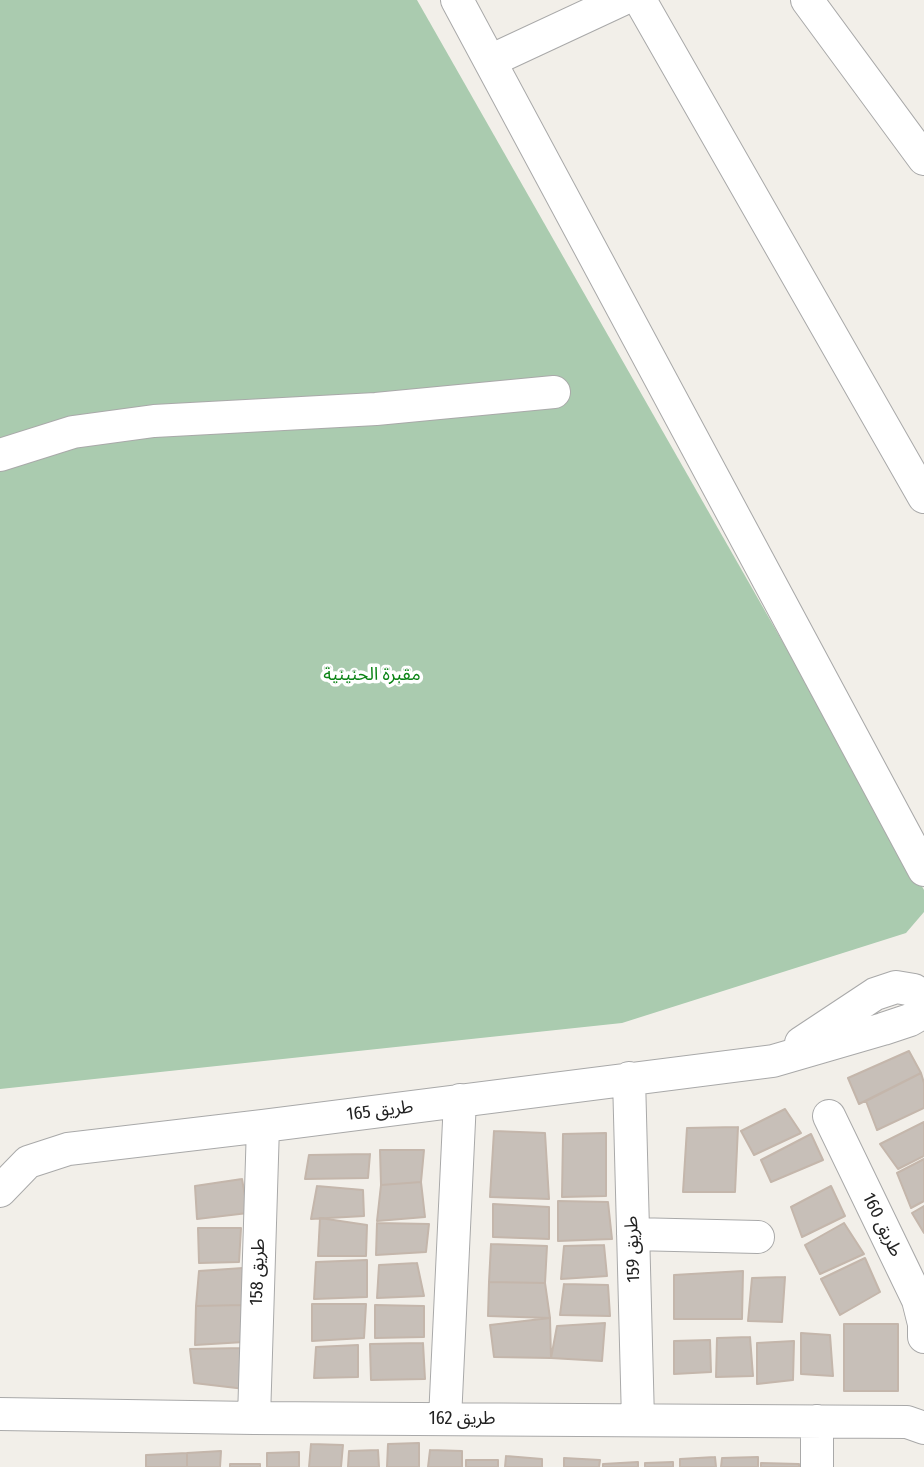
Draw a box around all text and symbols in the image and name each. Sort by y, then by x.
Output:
park label: مقبرة الحنينية [323,664,421,686]
street label: طريق 165 [345,1096,415,1126]
street label: طريق 160 [857,1190,907,1260]
street label: طريق 159 [621,1215,645,1283]
street label: طريق 158 [246,1238,270,1306]
street label: طريق 162 [429,1408,495,1430]

